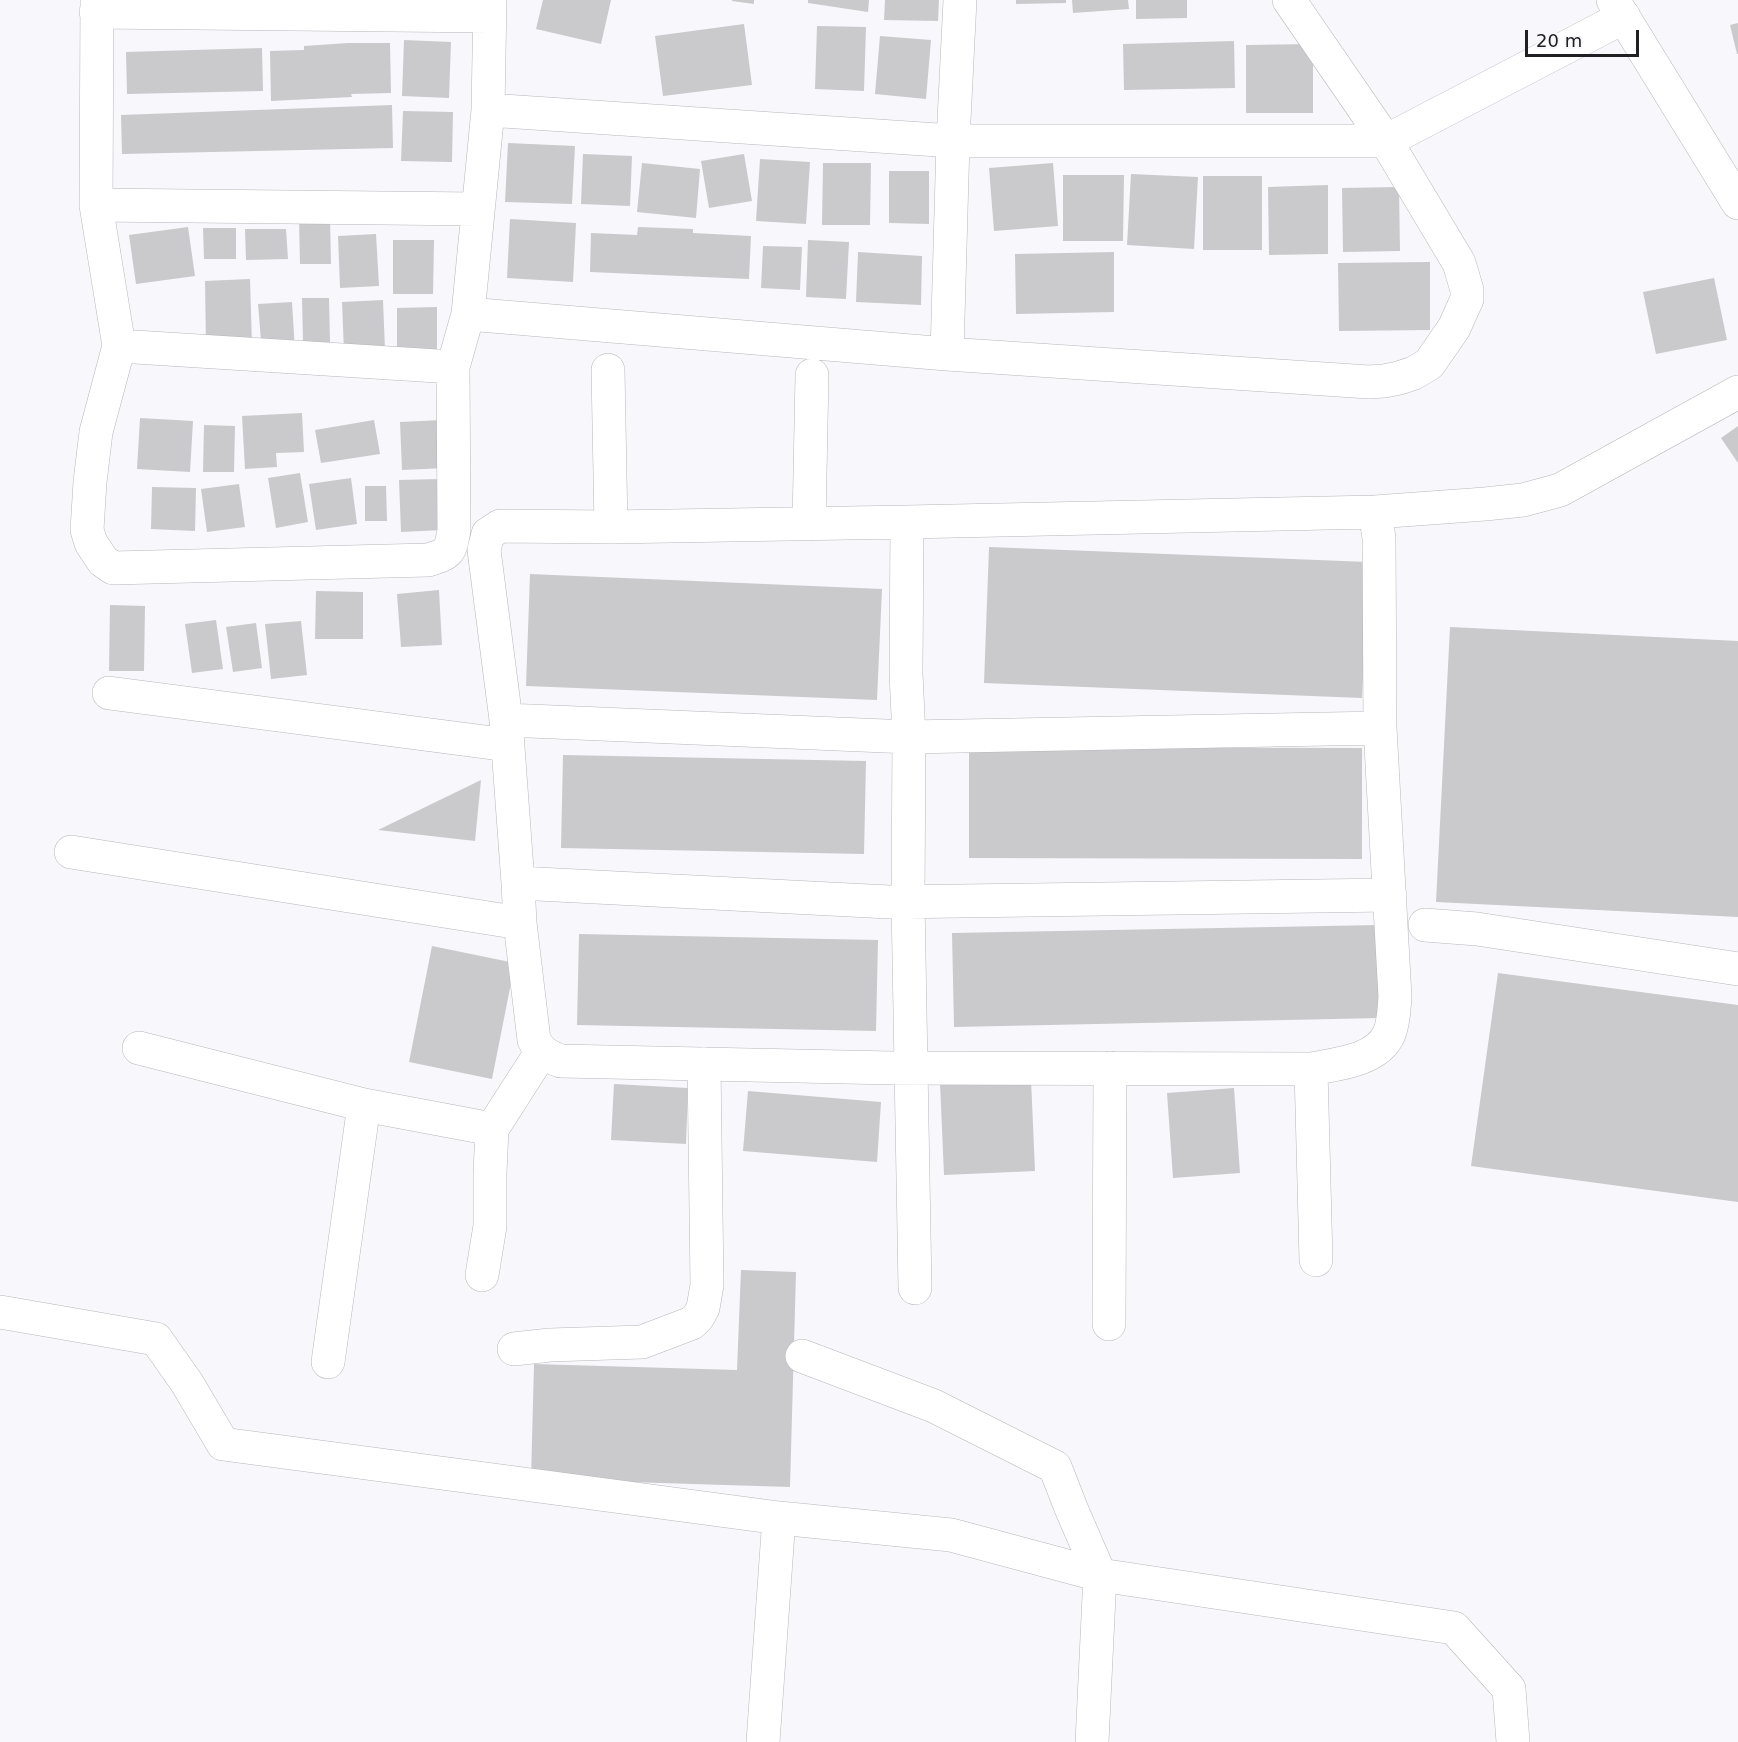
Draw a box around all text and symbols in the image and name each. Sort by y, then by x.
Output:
scale bar [1528,18,1642,56]
text: 20 m [1536,30,1582,51]

